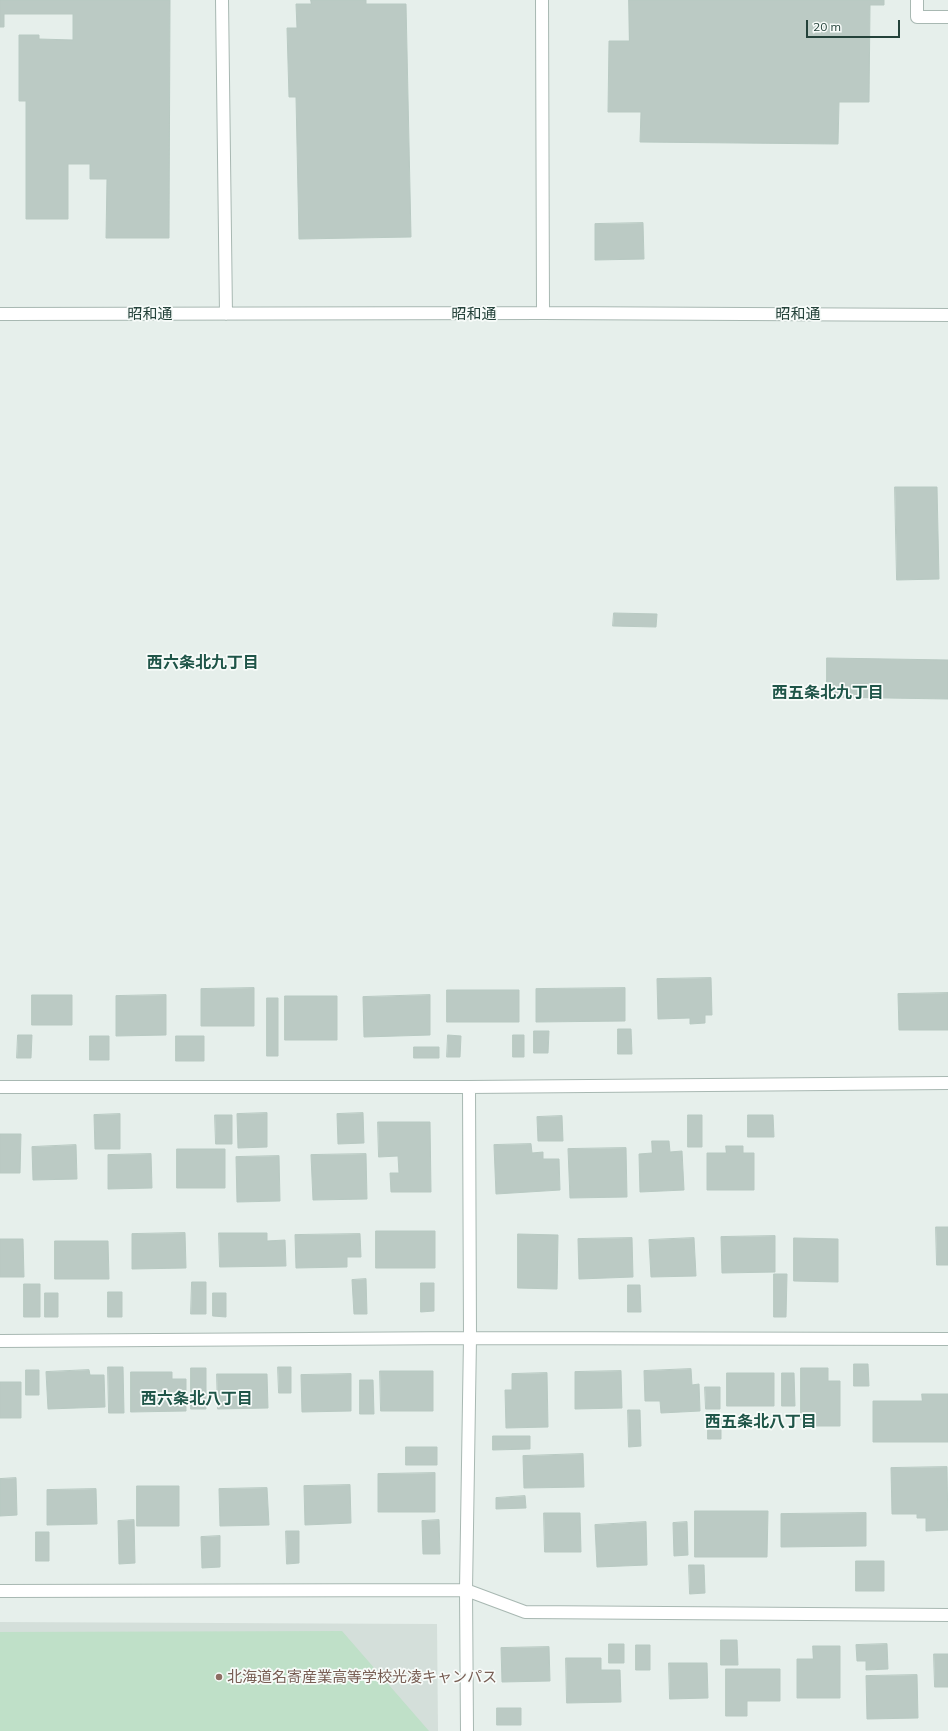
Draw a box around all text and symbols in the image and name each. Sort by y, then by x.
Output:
scale bar [808,12,902,38]
text: 20 m [813,19,841,34]
street label: 昭和通 [128,305,172,323]
street label: 昭和通 [452,305,496,323]
street label: 昭和通 [776,305,820,323]
district label: 西六条北九丁目 [147,653,259,673]
district label: 西五条北九丁目 [772,683,884,703]
district label: 西六条北八丁目 [141,1389,253,1409]
district label: 西五条北八丁目 [705,1412,817,1432]
place label: 北海道名寄産業高等学校光凌キャンパス [227,1668,497,1686]
marker: 北海道名寄産業高等学校光凌キャンパス [214,1672,224,1682]

